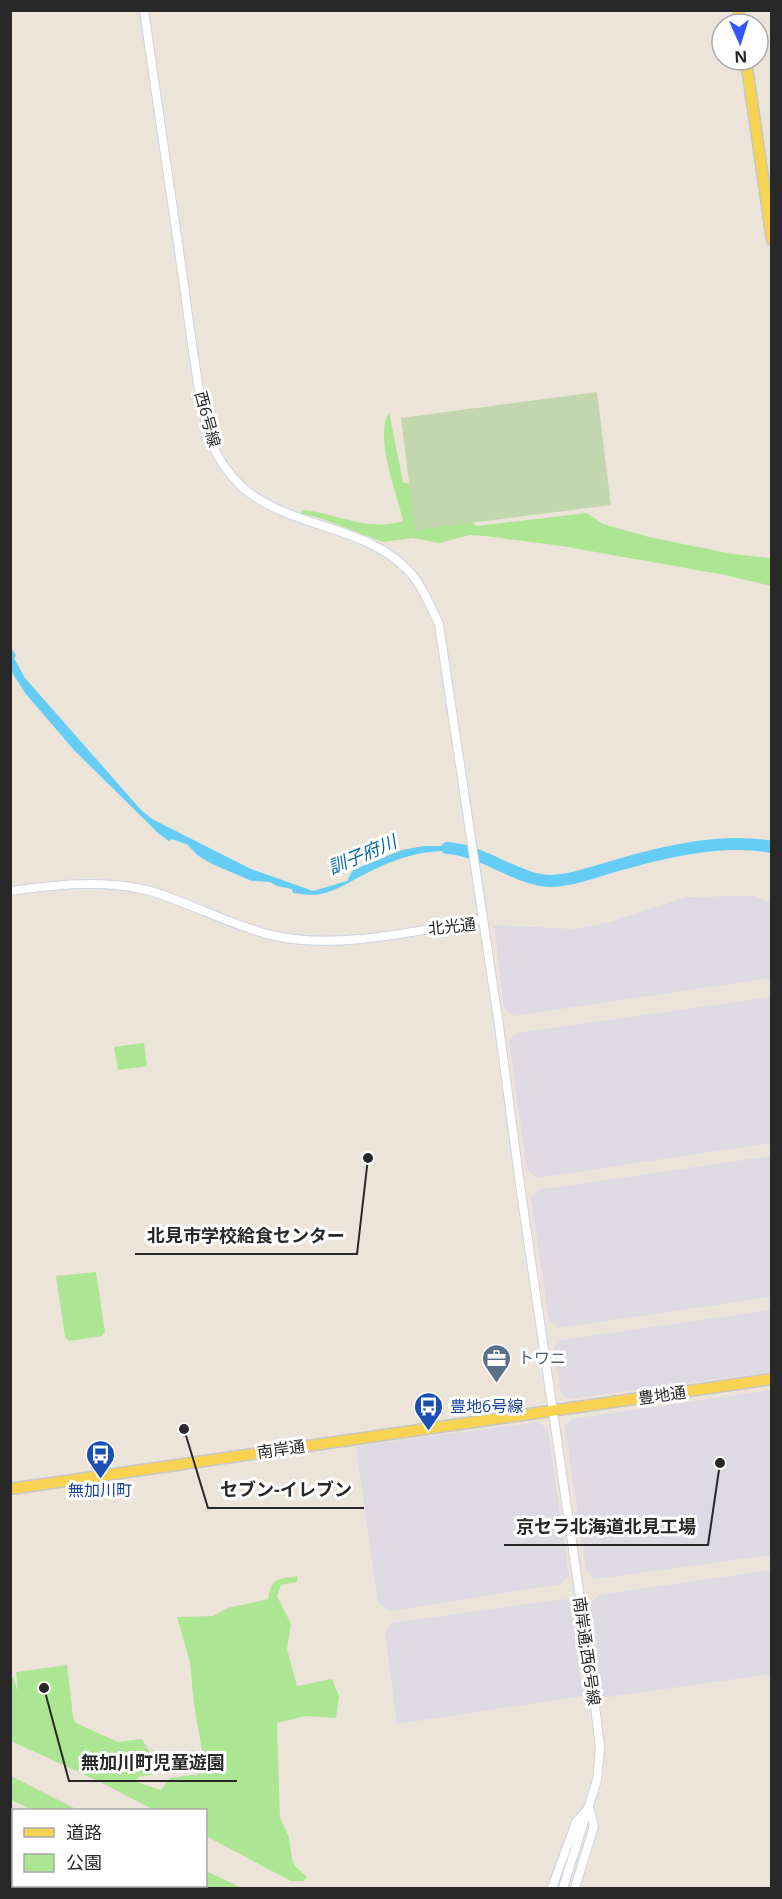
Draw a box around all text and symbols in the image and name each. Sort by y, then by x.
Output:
north arrow [710,12,770,72]
text: N [734,46,748,68]
street label: 西6号線 [190,389,226,449]
water label: 訓子府川 [324,828,402,879]
street label: 北光通 [427,913,477,939]
callout: 北見市学校給食センター [135,1218,357,1254]
text: 北見市学校給食センター [147,1223,345,1247]
office icon: トワニ [481,1342,513,1384]
place label: トワニ [518,1347,566,1369]
street label: 豊地通 [637,1381,687,1409]
bus stop icon: 豊地6号線 [413,1390,445,1432]
place label: 豊地6号線 [450,1395,523,1417]
street label: 南岸通 [256,1435,306,1463]
bus stop icon: 無加川町 [84,1438,116,1480]
callout: セブン-イレブン [208,1472,364,1508]
text: セブン-イレブン [220,1477,352,1501]
place label: 無加川町 [68,1479,132,1501]
callout: 京セラ北海道北見工場 [504,1509,708,1545]
text: 京セラ北海道北見工場 [516,1514,696,1538]
street label: 南岸通;西6号線 [568,1595,606,1707]
callout: 無加川町児童遊園 [69,1745,237,1781]
text: 無加川町児童遊園 [81,1750,225,1774]
legend [12,1809,207,1887]
text: 道路 [66,1820,102,1844]
text: 公園 [66,1850,102,1874]

